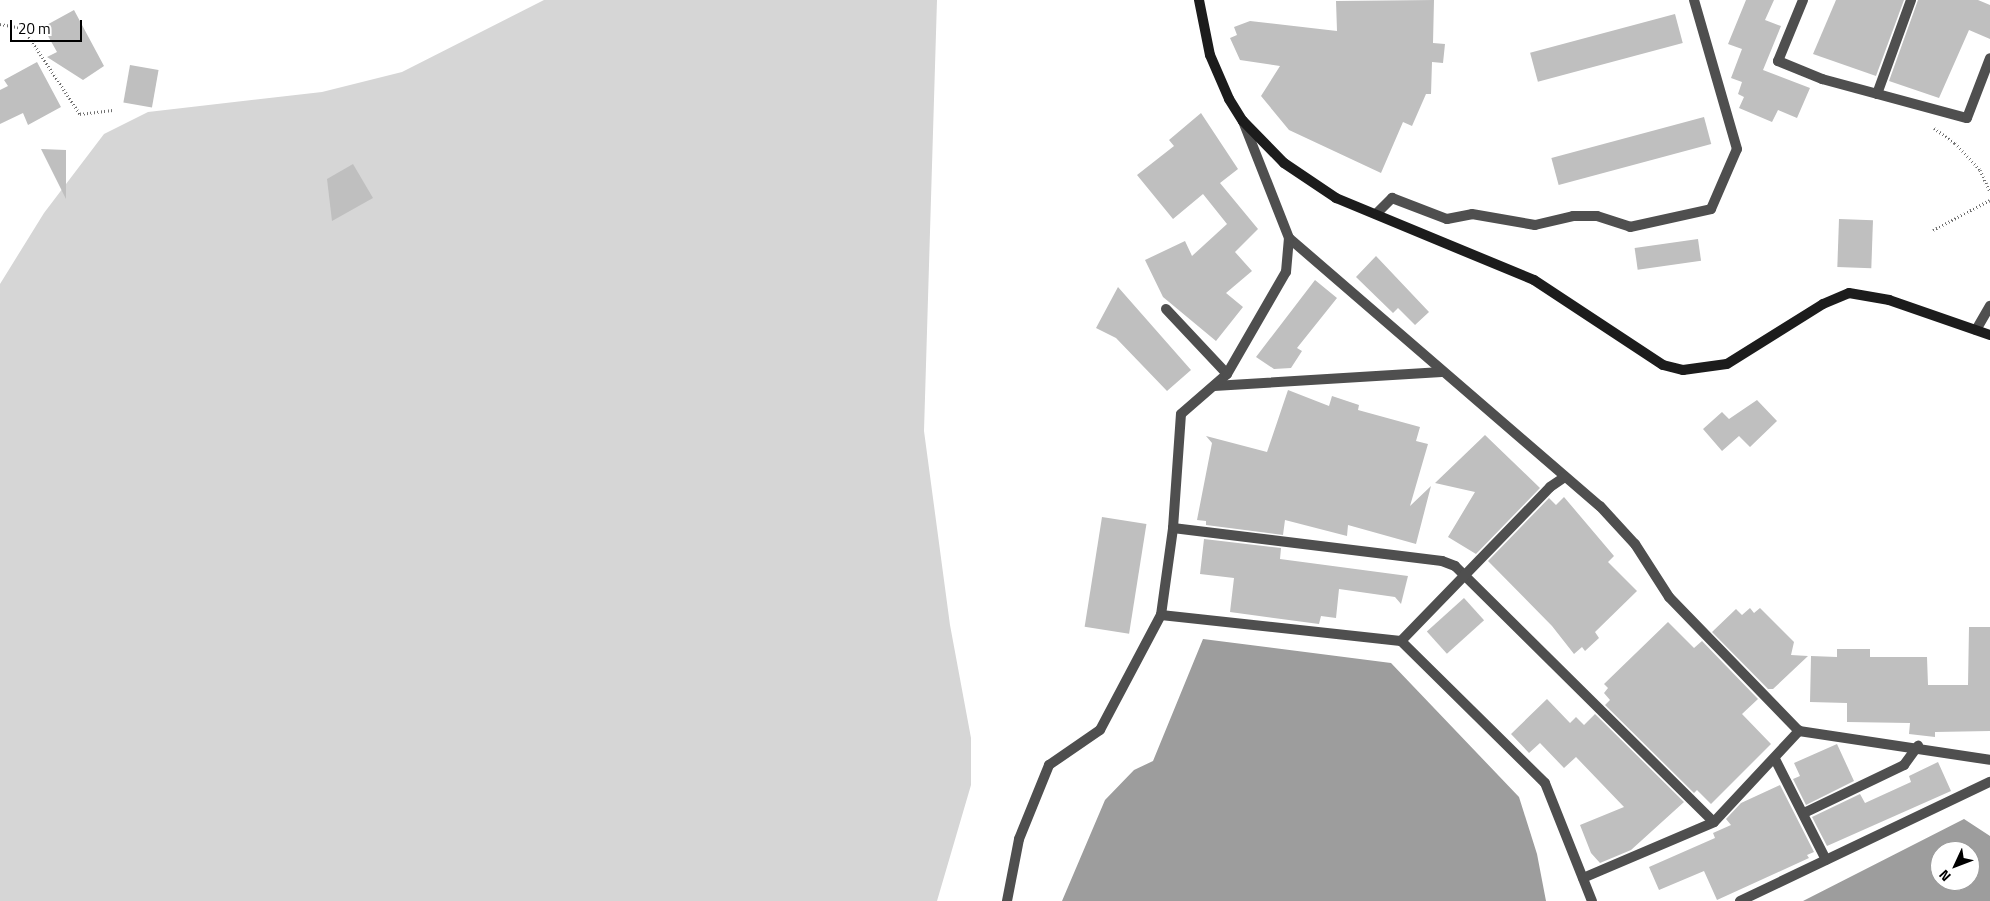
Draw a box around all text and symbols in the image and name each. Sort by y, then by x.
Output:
scale bar [12,10,85,42]
text: 20 m [18,17,51,40]
north arrow [1930,841,1980,891]
text: N [1933,865,1955,887]

